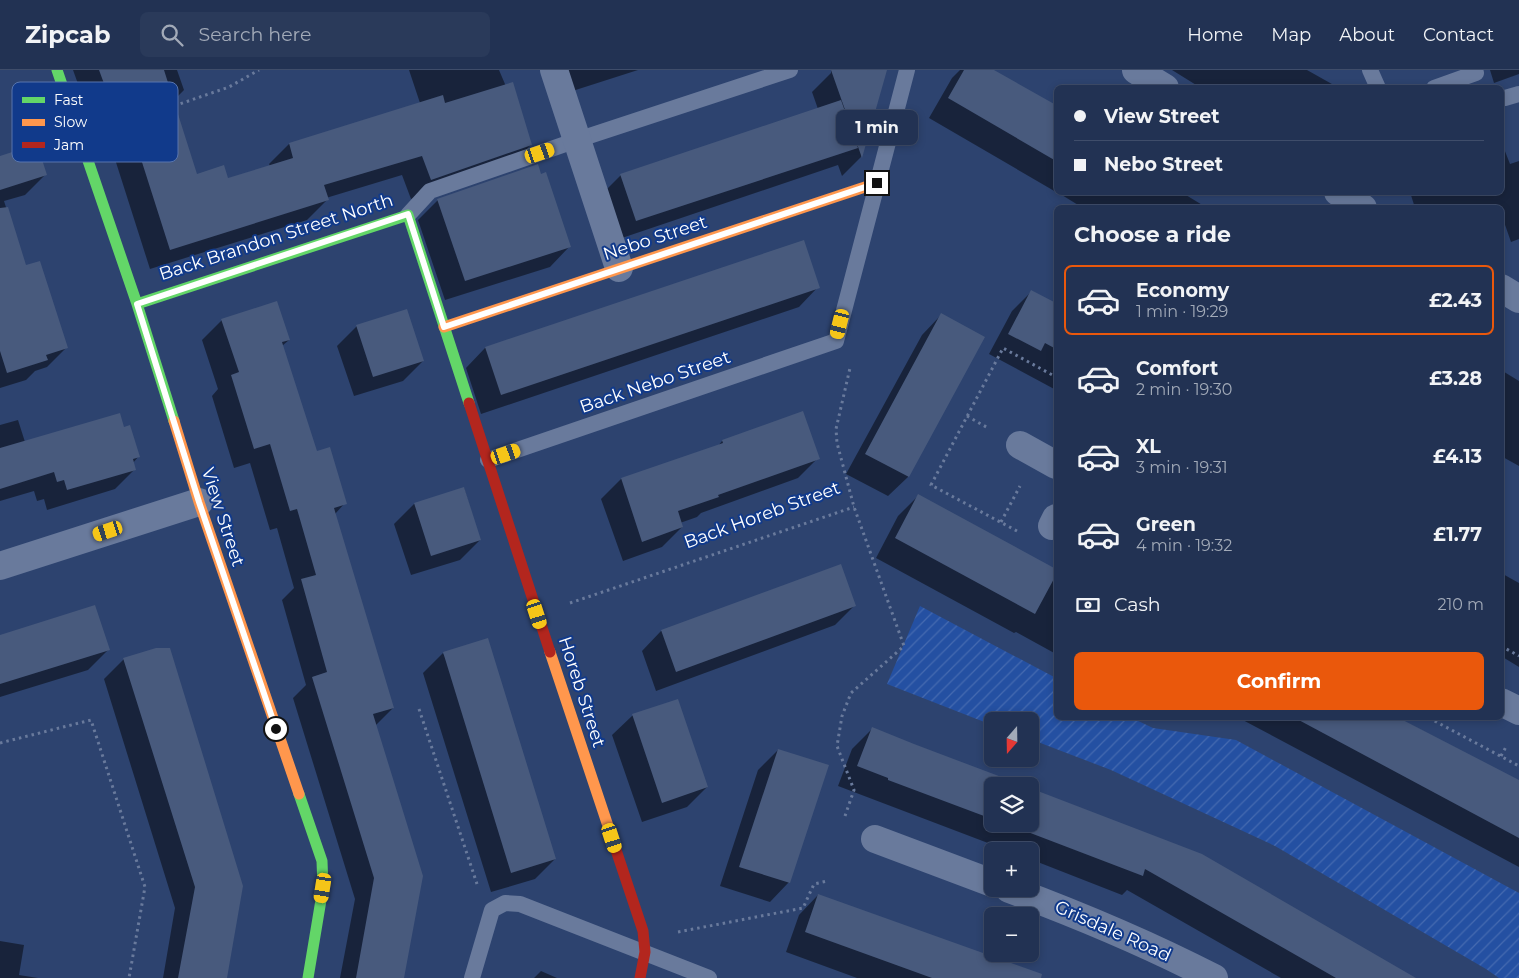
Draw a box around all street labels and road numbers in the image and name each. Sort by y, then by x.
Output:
street label: Back Brandon Street North [156,189,396,285]
street label: Nebo Street [600,211,710,265]
street label: Back Nebo Street [577,346,733,418]
street label: View Street [197,465,249,569]
street label: Back Horeb Street [681,476,843,554]
street label: Horeb Street [554,634,610,750]
street label: Grisdale Road [1051,896,1175,966]

